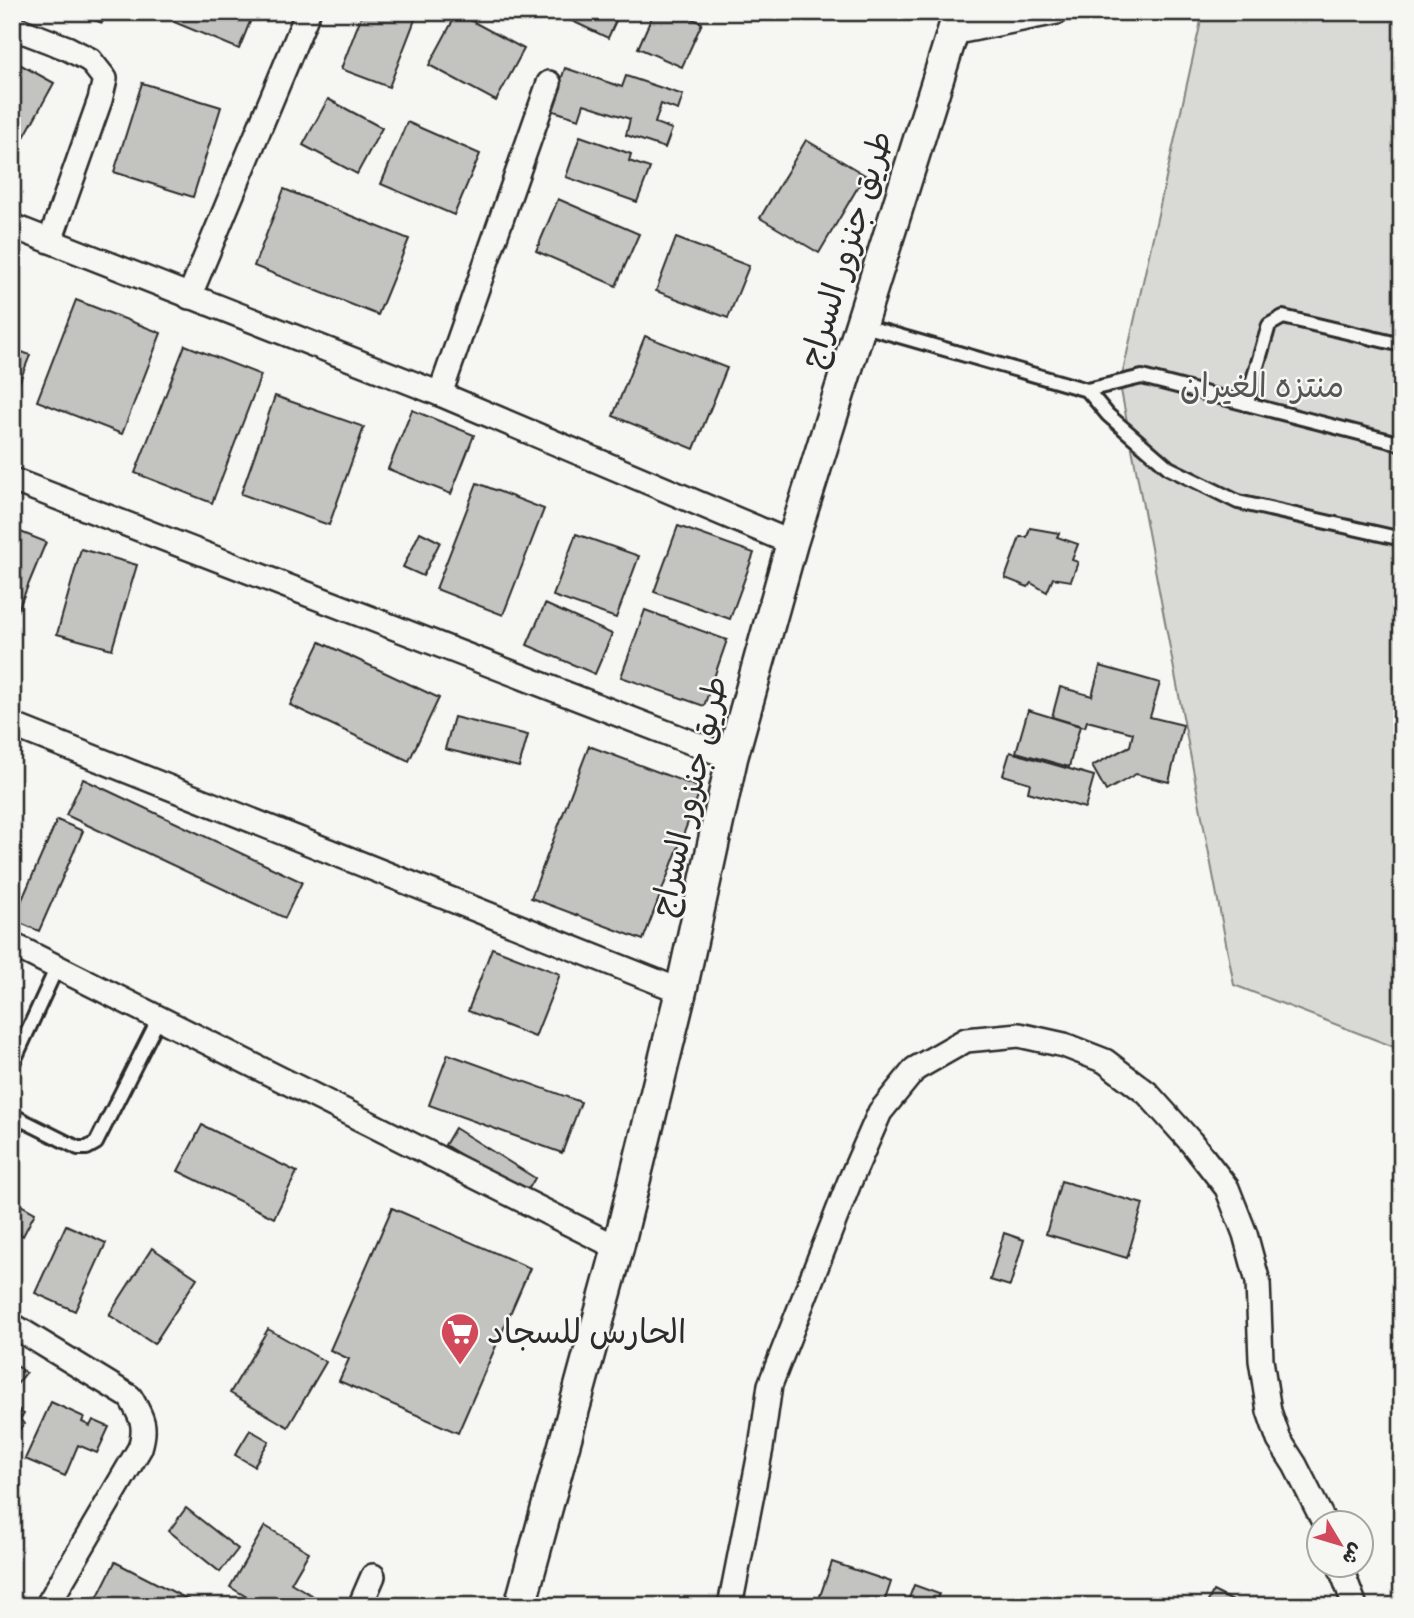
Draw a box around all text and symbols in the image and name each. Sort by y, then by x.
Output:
street label: طريق جنزور السراج [790,125,903,373]
park label: منتزه الغيران [1180,365,1344,407]
street label: طريق جنزور السراج [641,672,738,921]
supermarket icon: الحارس للسجاد [439,1311,481,1366]
place label: الحارس للسجاد [487,1311,686,1353]
north arrow [1306,1510,1376,1580]
text: ش [1337,1538,1368,1570]

